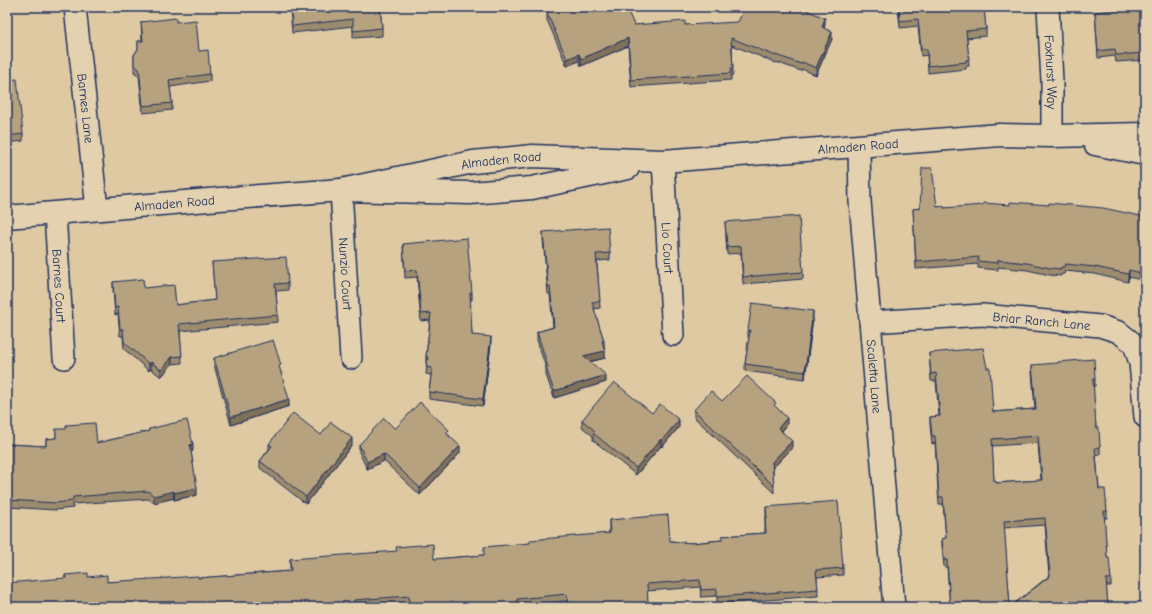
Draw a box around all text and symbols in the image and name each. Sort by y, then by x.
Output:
street label: Foxhurst Way [1042,34,1059,109]
street label: Barnes Lane [74,73,97,145]
street label: Almaden Road [817,136,899,157]
street label: Almaden Road [459,149,541,172]
street label: Almaden Road [133,192,215,214]
street label: Lio Court [659,222,677,275]
street label: Nunzio Court [336,237,355,312]
street label: Barnes Court [49,249,69,324]
street label: Briar Ranch Lane [992,309,1092,333]
street label: Scaletta Lane [864,339,885,415]

